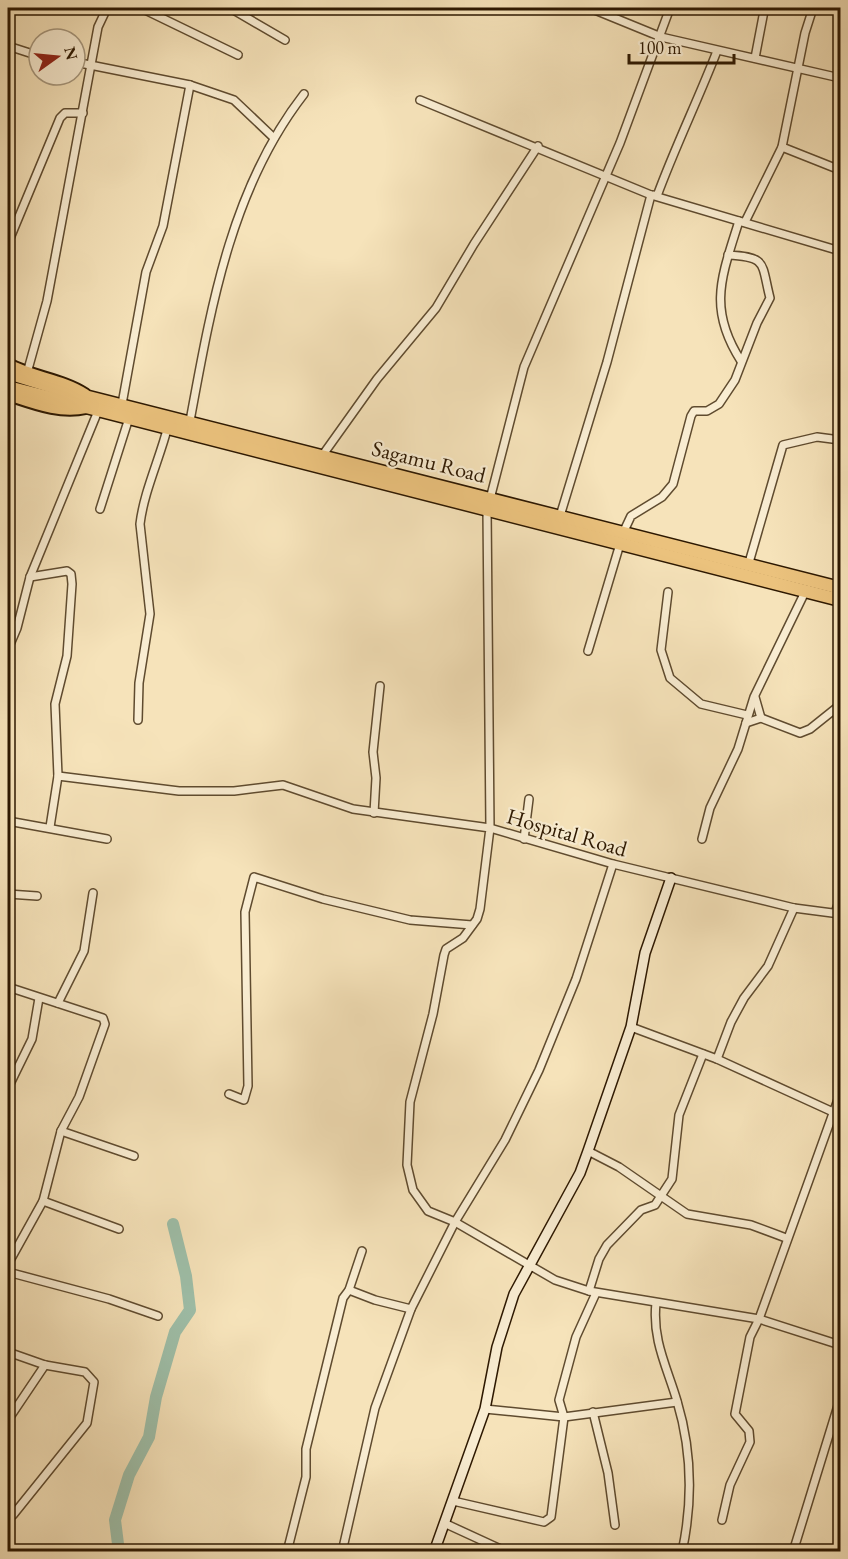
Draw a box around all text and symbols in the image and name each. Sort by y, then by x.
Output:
north arrow [27,27,87,87]
scale bar [629,27,734,65]
text: 100 m [638,36,682,59]
text: N [59,44,83,62]
street label: Sagamu Road [369,433,490,490]
street label: Hospital Road [503,801,631,864]

